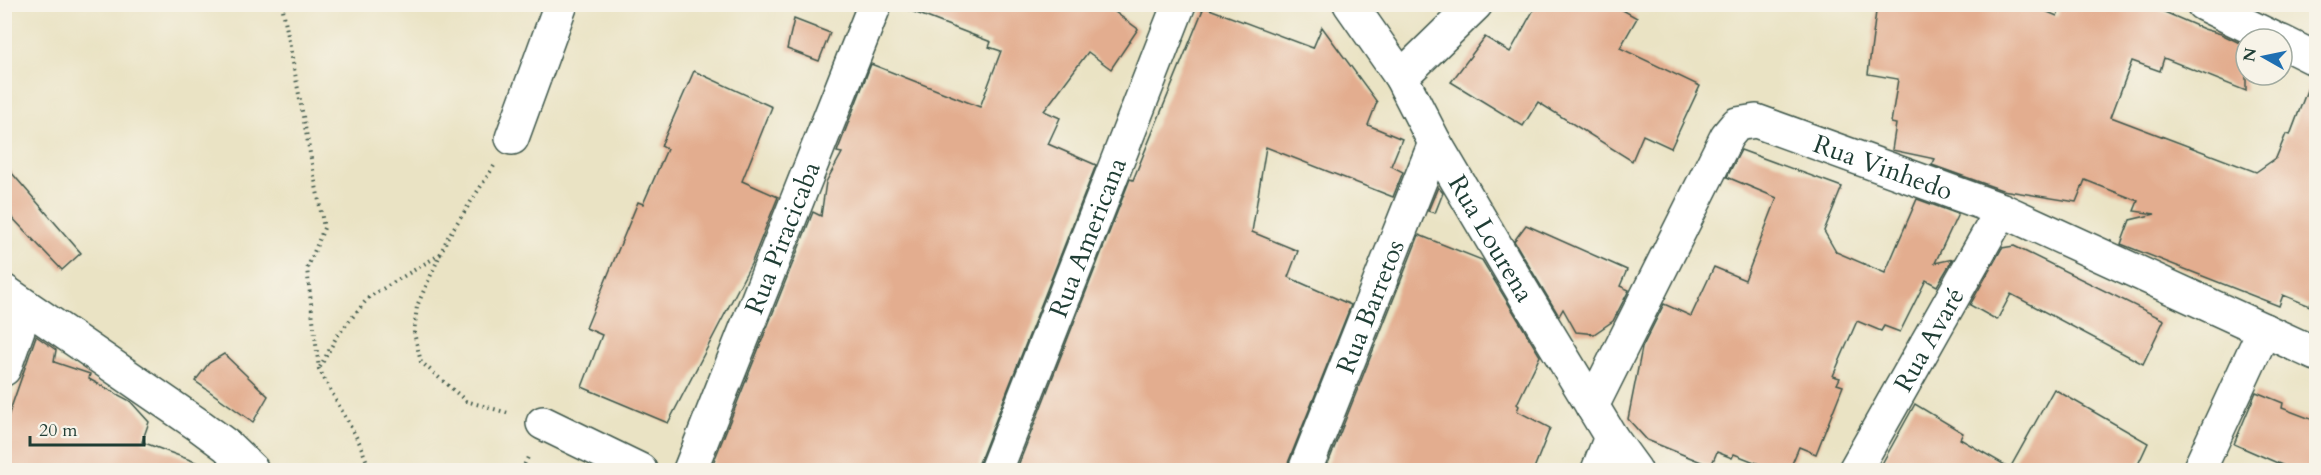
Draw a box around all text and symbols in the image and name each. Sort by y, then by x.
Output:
north arrow [2234,27,2294,87]
text: N [2238,46,2262,63]
street label: Rua Vinhedo [1809,126,1958,208]
street label: Rua Americana [1040,152,1135,322]
street label: Rua Piracicaba [736,156,828,319]
street label: Rua Lourena [1440,168,1542,308]
street label: Rua Barretos [1328,234,1412,379]
street label: Rua Avaré [1885,281,1972,398]
scale bar [30,409,144,447]
text: 20 m [39,418,78,443]

